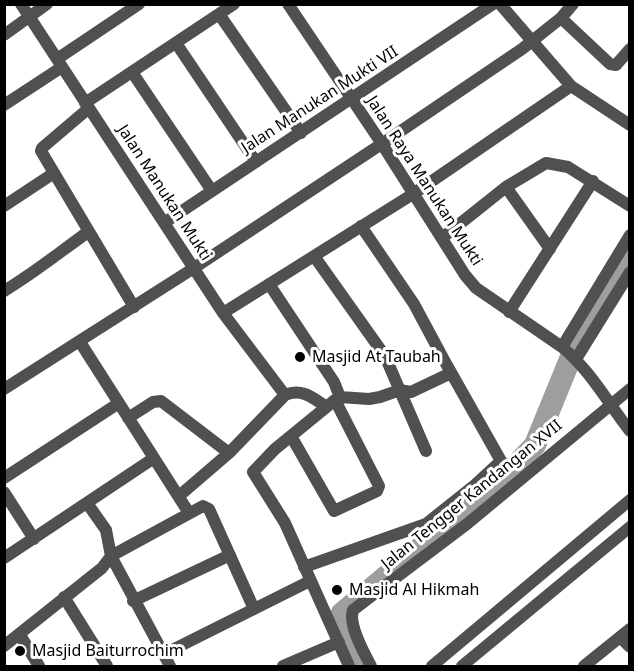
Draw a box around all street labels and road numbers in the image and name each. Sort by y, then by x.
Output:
street label: Jalan Manukan Mukti VII [238,42,402,158]
street label: Jalan Raya Manukan Mukti [362,93,486,269]
street label: Jalan Manukan Mukti [113,121,215,265]
street label: Jalan Tengger Kandangan XVII [378,416,566,574]

